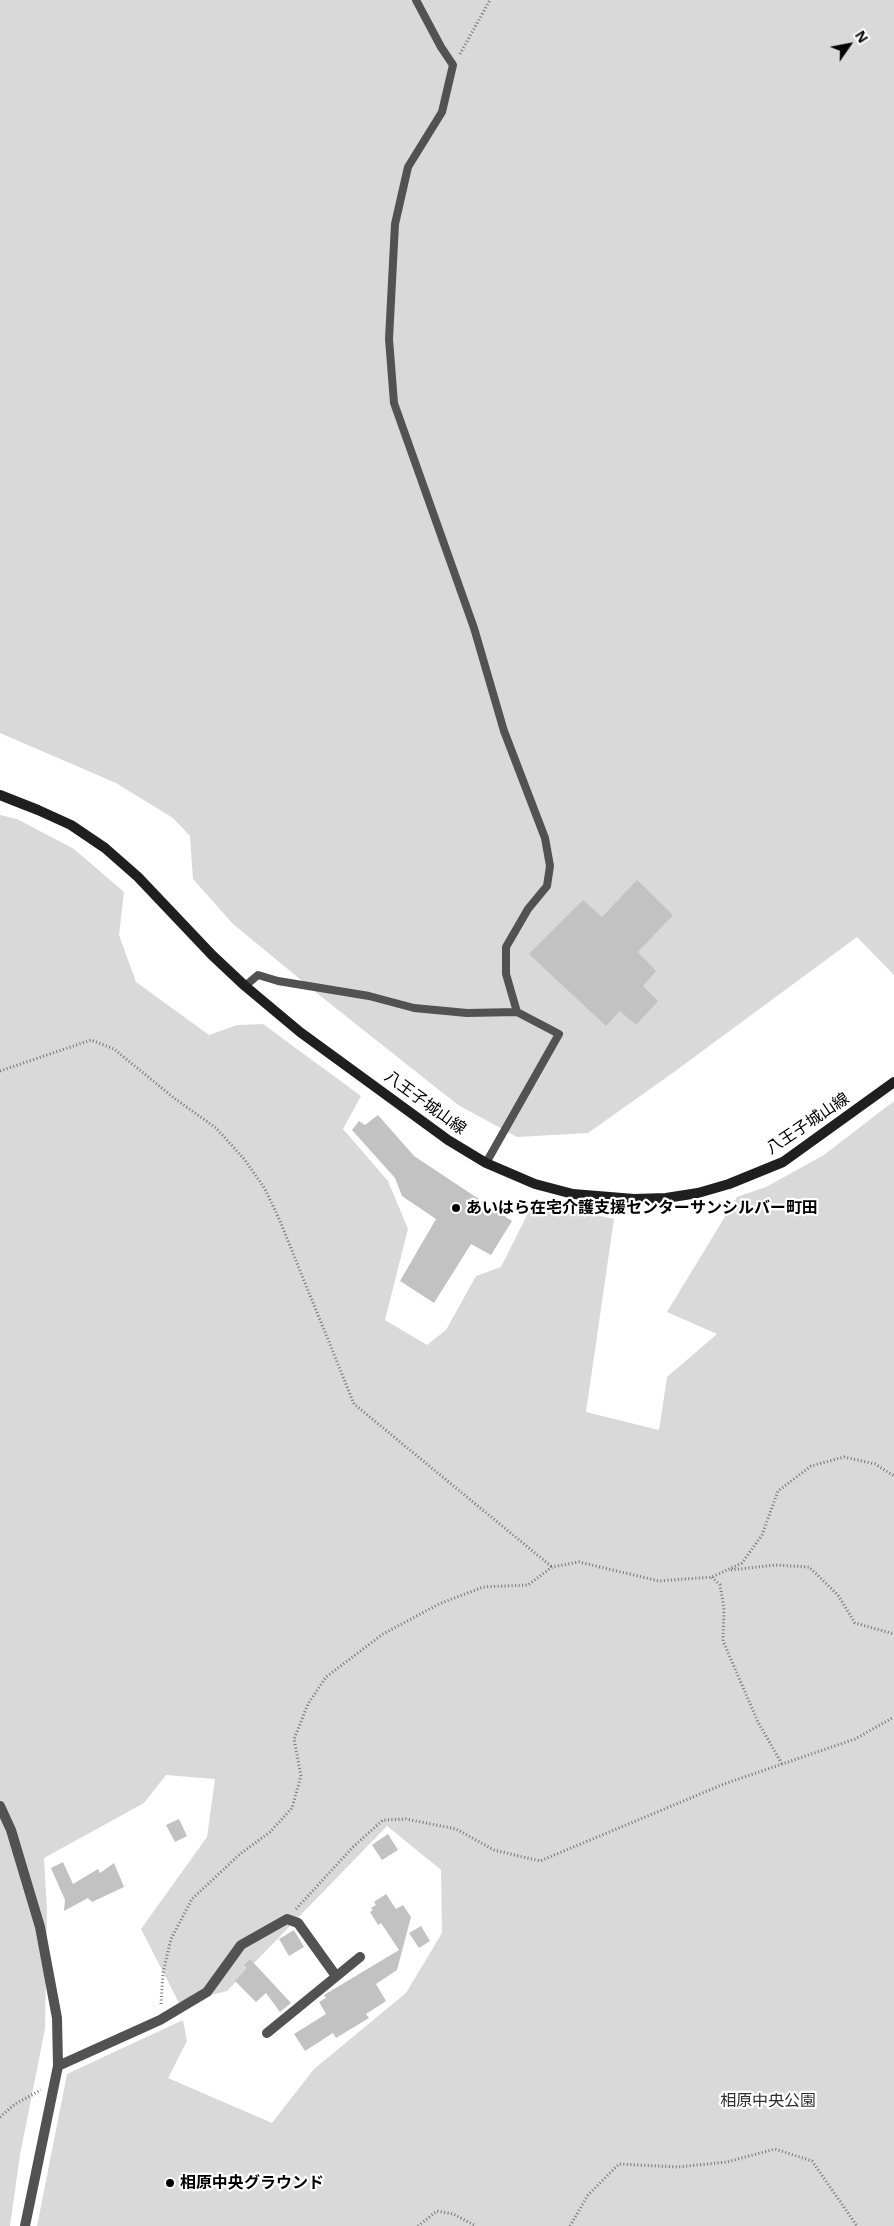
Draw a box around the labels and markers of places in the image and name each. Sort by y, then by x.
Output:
place label: あいはら在宅介護支援センターサンシルバー町田 [466,1198,818,1218]
marker: あいはら在宅介護支援センターサンシルバー町田 [450,1202,462,1214]
place label: 相原中央グラウンド [180,2173,324,2193]
marker: 相原中央グラウンド [164,2177,176,2189]

